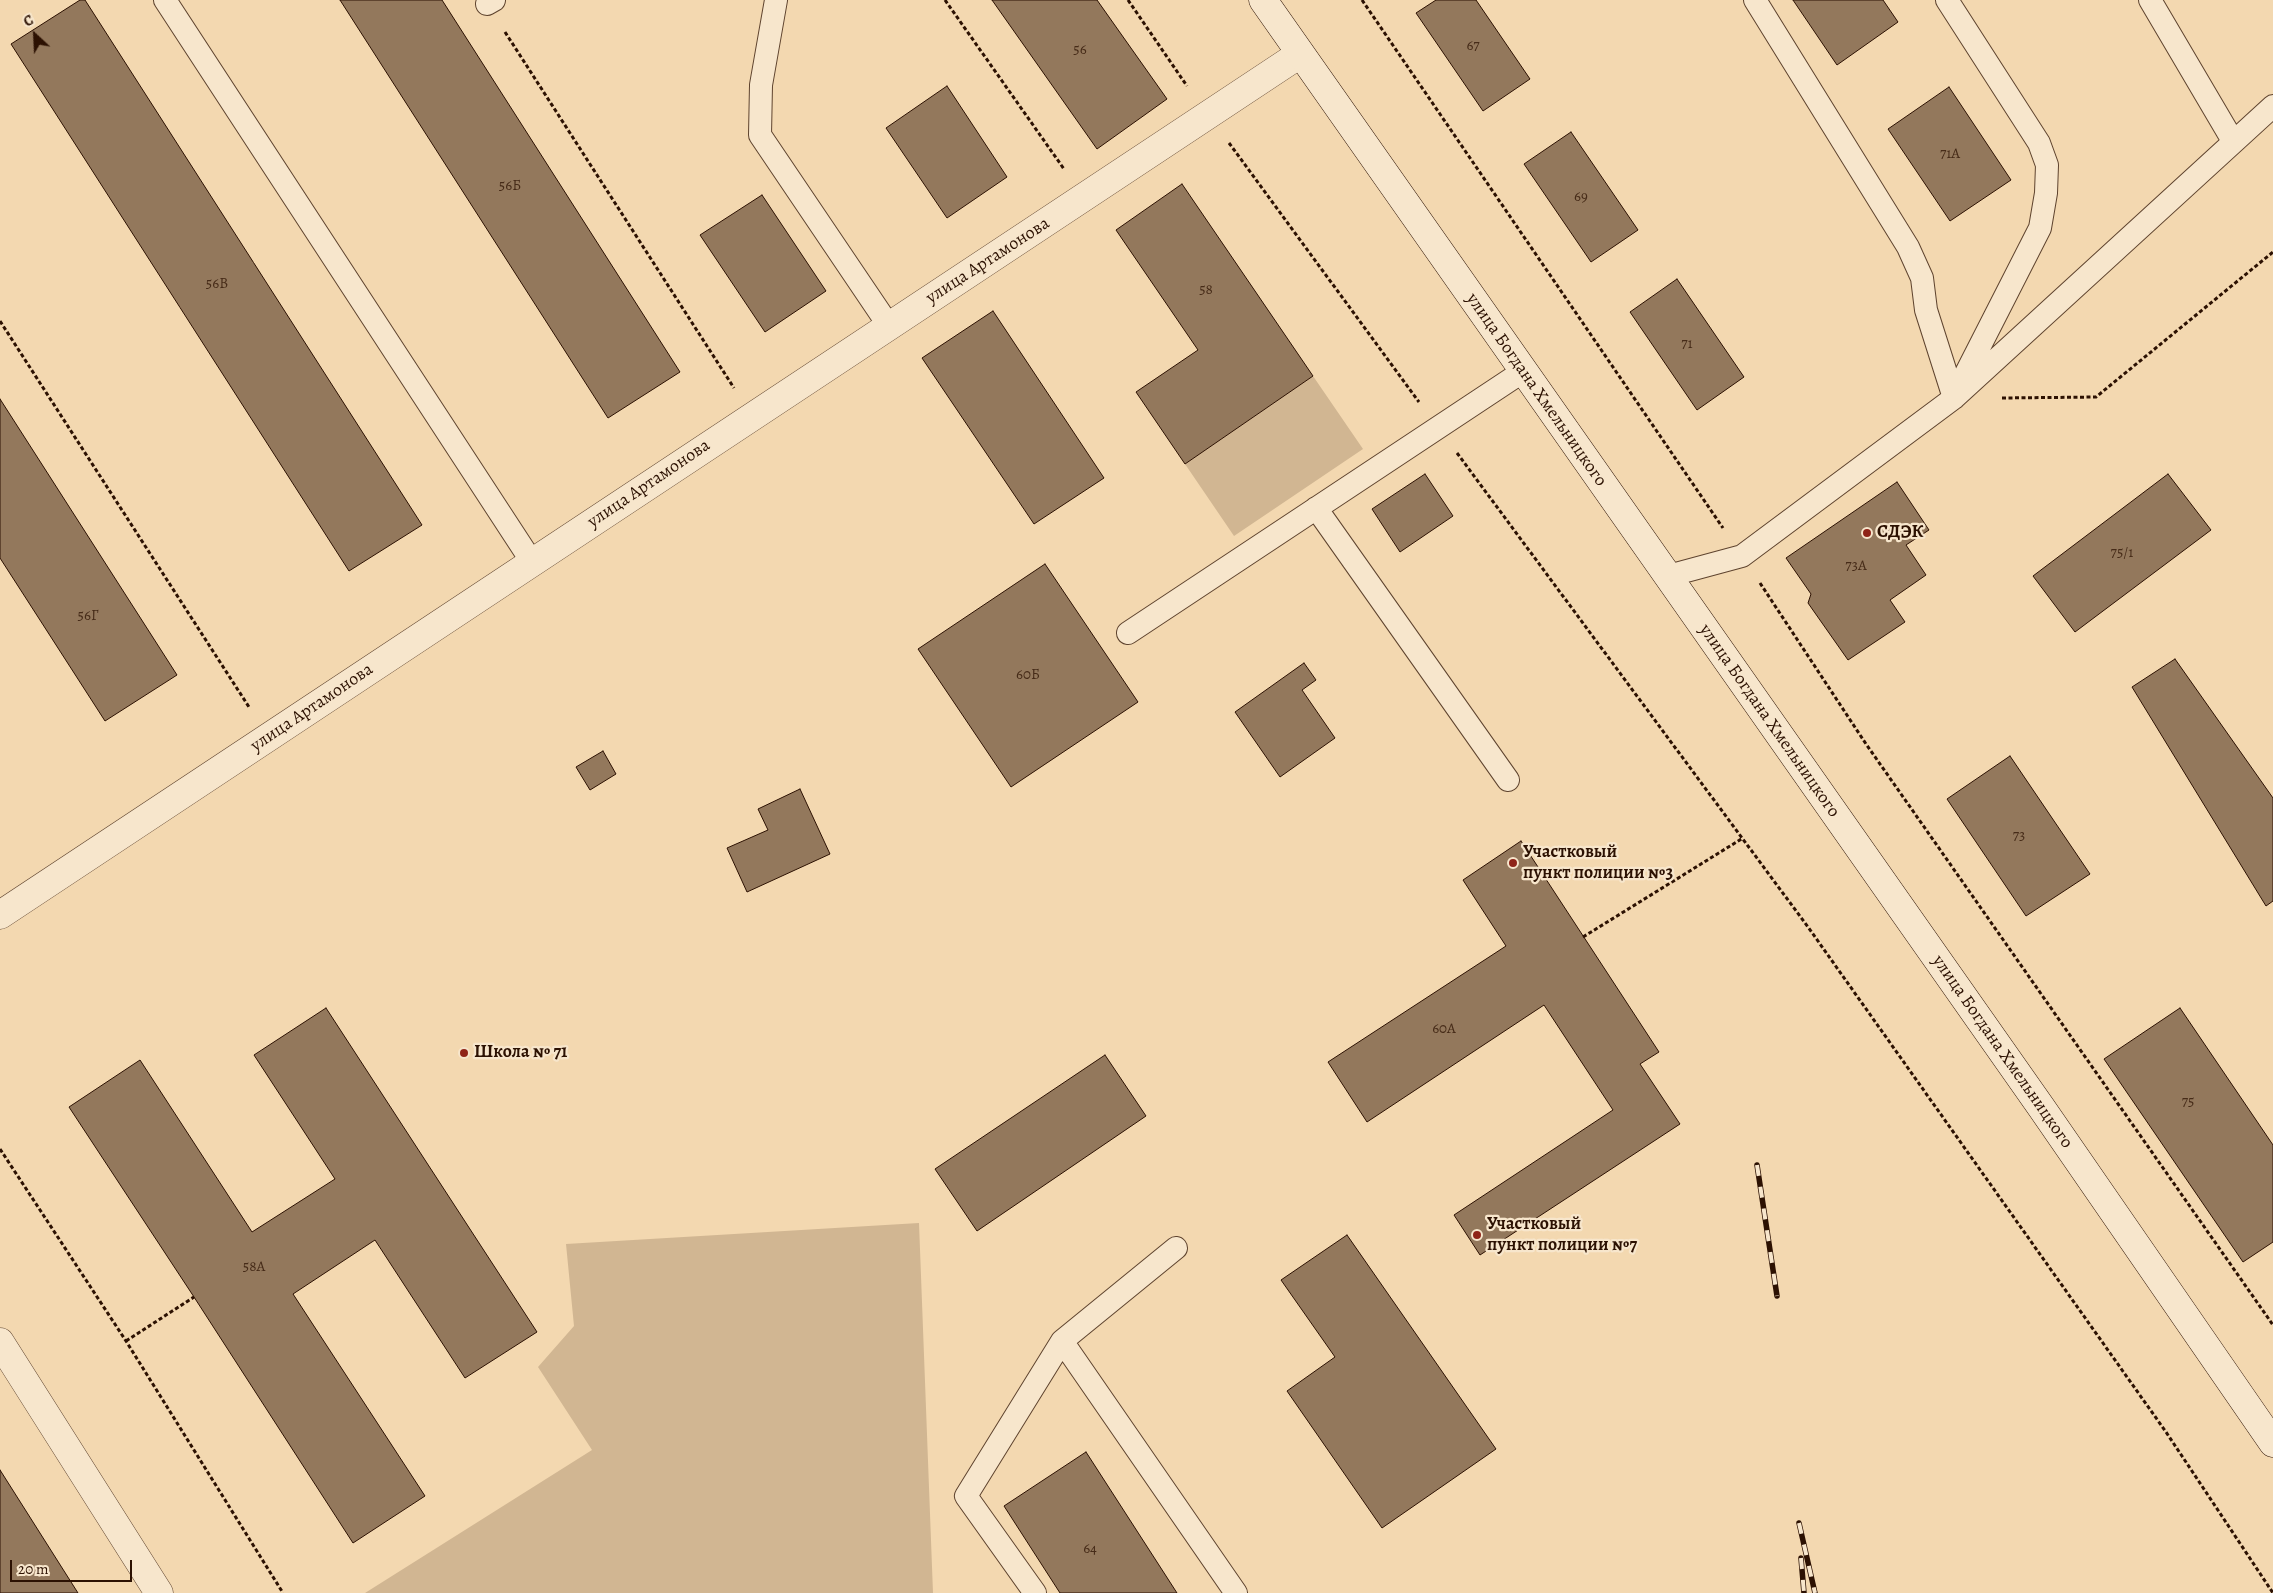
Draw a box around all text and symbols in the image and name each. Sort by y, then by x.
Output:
north arrow [10,10,60,60]
text: С [21,11,36,31]
house number: 67 [1466,37,1480,55]
house number: 56 [1073,41,1087,59]
house number: 71А [1940,145,1960,163]
house number: 56Б [499,177,521,195]
house number: 69 [1574,188,1588,206]
street label: улица Артамонова [922,213,1054,309]
house number: 56В [206,275,228,293]
house number: 58 [1199,281,1213,299]
street label: улица Богдана Хмельницкого [1461,289,1611,491]
house number: 71 [1681,335,1693,353]
street label: улица Артамонова [584,435,714,533]
place label: СДЭК [1877,522,1923,544]
marker: СДЭК [1861,527,1873,539]
house number: 75/1 [2111,544,2133,562]
house number: 73А [1845,557,1867,575]
house number: 56Г [78,607,98,625]
street label: улица Богдана Хмельницкого [1694,620,1844,822]
street label: улица Артамонова [247,659,377,757]
house number: 60Б [1016,666,1040,684]
house number: 73 [2013,827,2025,845]
place label: Участковый пункт полиции №3 [1523,842,1673,884]
marker: Участковый пункт полиции №3 [1507,857,1519,869]
street label: улица Богдана Хмельницкого [1927,951,2077,1153]
house number: 60А [1432,1020,1456,1038]
place label: Школа № 71 [474,1042,568,1064]
marker: Школа № 71 [458,1047,470,1059]
house number: 75 [2182,1093,2194,1111]
place label: Участковый пункт полиции №7 [1487,1214,1637,1256]
marker: Участковый пункт полиции №7 [1471,1229,1483,1241]
house number: 58А [243,1258,265,1276]
house number: 64 [1083,1540,1097,1558]
scale bar [12,1550,135,1582]
text: 20 m [18,1559,49,1579]

